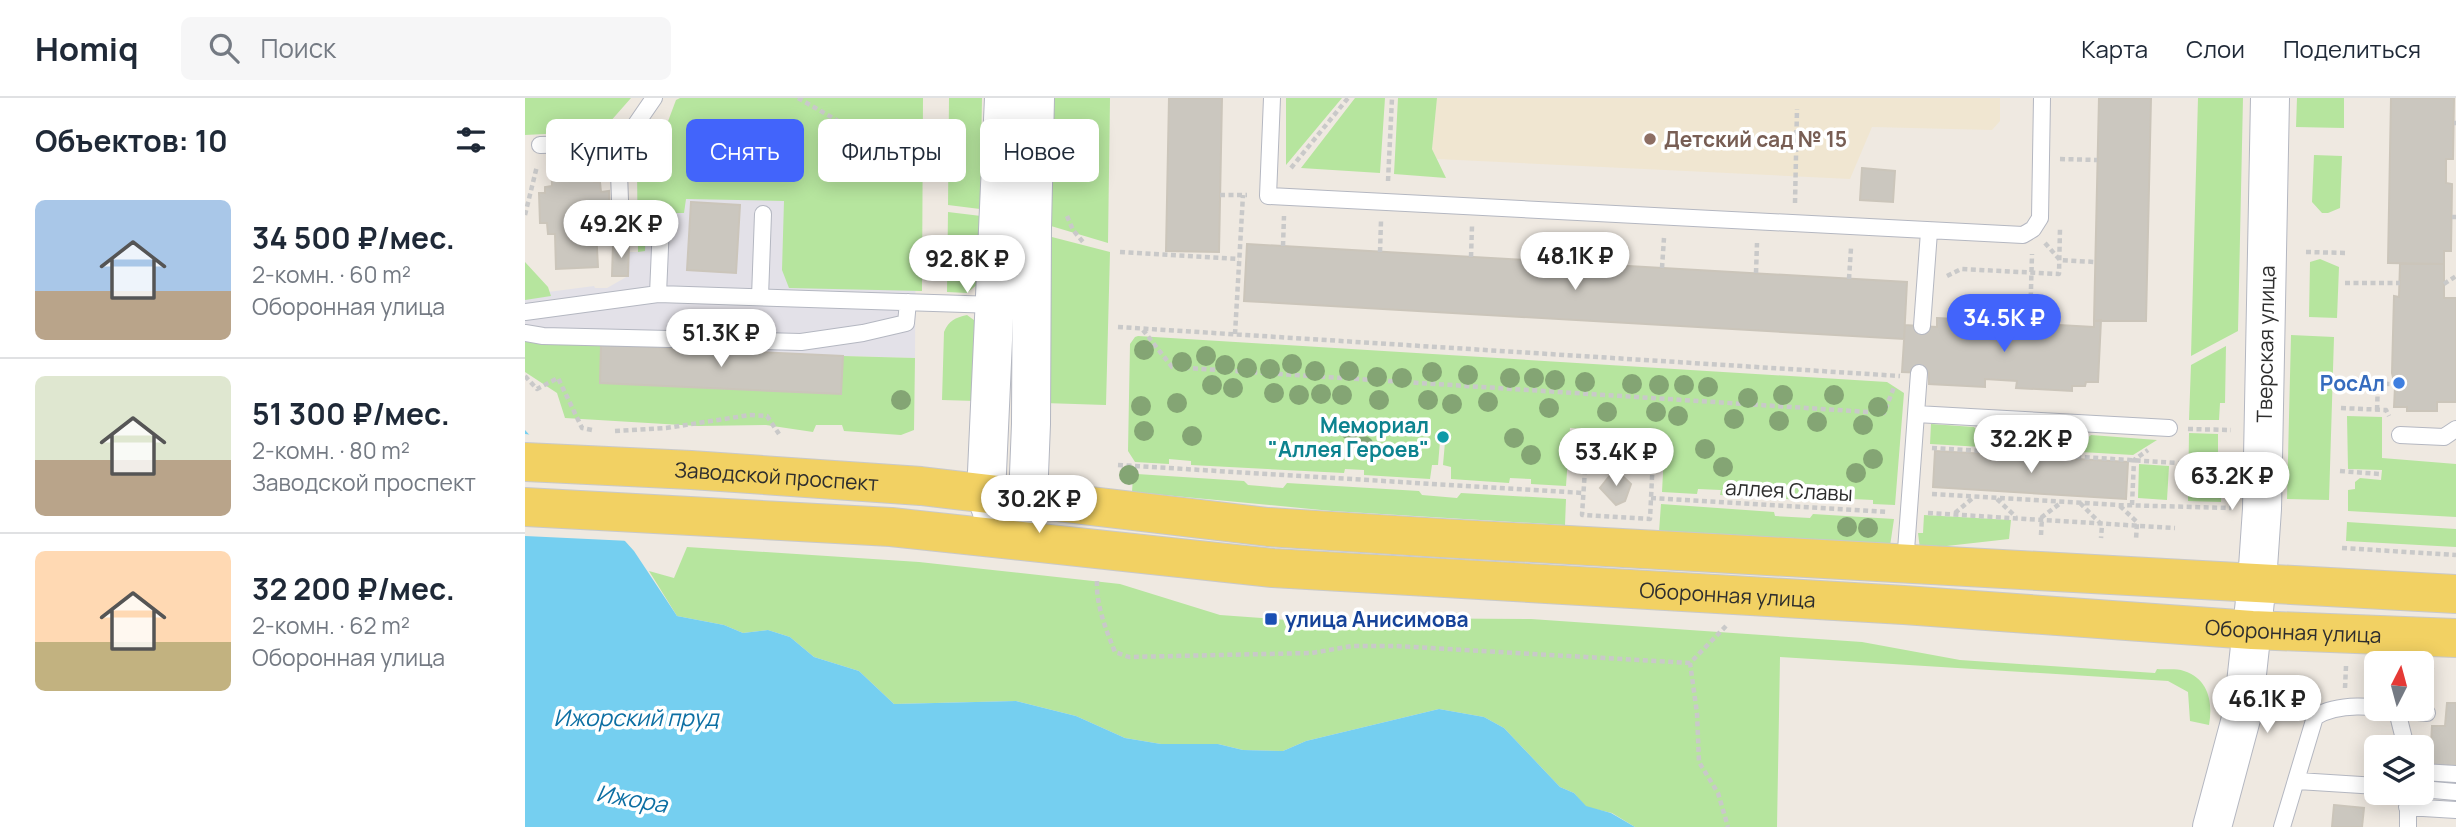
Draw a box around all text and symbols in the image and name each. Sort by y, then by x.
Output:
search box [181,17,671,80]
text: Homiq [35,26,139,71]
icon: search [205,29,243,67]
text: Поиск [261,30,336,66]
text: Карта [2081,32,2148,65]
text: Слои [2186,32,2245,65]
text: Поделиться [2283,32,2421,65]
chip: Купить [546,119,672,182]
chip: Снять [686,119,804,182]
chip: Фильтры [818,119,966,182]
chip: Новое [980,119,1099,182]
text: Объектов: 10 [35,120,228,161]
icon: filters [452,121,490,159]
place label: Детский сад № 15 [1664,125,1847,153]
marker: Детский сад № 15 [1642,131,1658,147]
pin: 49.2K ₽ [556,200,686,260]
text: 49.2K ₽ [579,207,663,239]
text: 34 500 ₽/мес. [252,217,455,258]
icon: home [91,228,175,312]
pin: 48.1K ₽ [1510,232,1640,292]
pin: 92.8K ₽ [902,236,1032,295]
text: 48.1K ₽ [1536,239,1614,271]
text: 92.8K ₽ [925,242,1009,274]
text: 2-комн. · 60 m² [252,258,411,290]
street label: Тверская улица [2250,265,2281,423]
text: Оборонная улица [252,290,445,322]
pin: 34.5K ₽ [1939,294,2069,354]
text: 34.5K ₽ [1963,301,2045,333]
pin: 51.3K ₽ [656,310,786,369]
text: 51.3K ₽ [682,316,760,348]
place label: РосАл [2320,369,2385,397]
marker: РосАл [2391,375,2407,391]
text: 51 300 ₽/мес. [252,393,450,434]
icon: home [91,404,175,488]
place label: Мемориал "Аллея Героев" [1268,411,1429,463]
pin: 32.2K ₽ [1966,416,2096,475]
text: 32.2K ₽ [1990,422,2072,454]
pin: 53.4K ₽ [1551,428,1681,488]
marker: Мемориал "Аллея Героев" [1435,429,1451,445]
text: 2-комн. · 80 m² [252,434,410,466]
text: 53.4K ₽ [1575,435,1657,467]
pin: 63.2K ₽ [2167,452,2297,512]
street label: Заводской проспект [674,455,880,497]
text: 63.2K ₽ [2190,459,2274,491]
text: Заводской проспект [252,466,476,498]
street label: аллея Славы [1724,473,1854,507]
pin: 30.2K ₽ [974,476,1104,535]
text: 30.2K ₽ [997,482,1081,514]
text: 32 200 ₽/мес. [252,568,455,609]
street label: Оборонная улица [1639,576,1816,614]
icon: home [91,579,175,663]
place label: улица Анисимова [1285,605,1469,633]
text: 2-комн. · 62 m² [252,609,410,641]
marker: улица Анисимова [1263,611,1279,627]
street label: Оборонная улица [2204,613,2382,649]
text: Оборонная улица [252,641,445,673]
north arrow [2364,651,2434,721]
map controls [2364,651,2434,805]
pin: 46.1K ₽ [2202,676,2332,735]
text: 46.1K ₽ [2228,682,2306,714]
water label: Ижорский пруд [553,701,720,733]
button: layers [2364,735,2434,805]
water label: Ижора [594,776,671,820]

